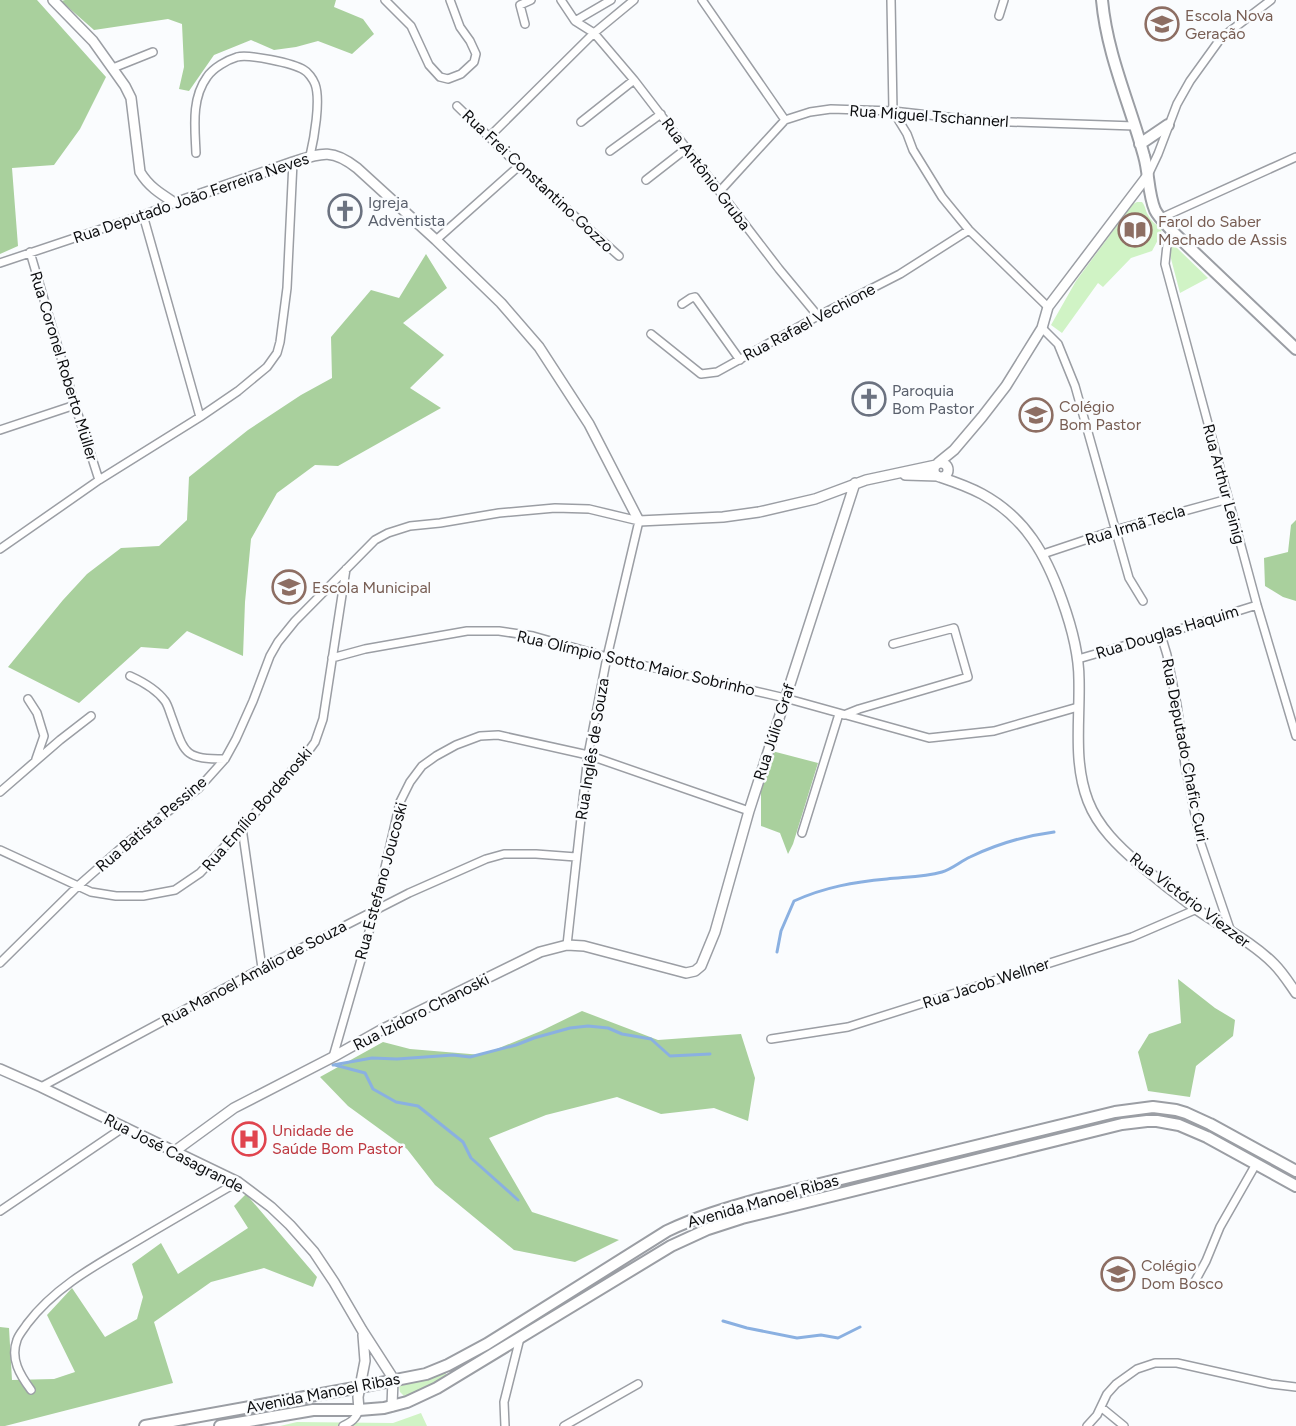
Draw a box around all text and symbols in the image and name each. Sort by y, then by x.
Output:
school or university icon: Escola Nova Geração [1144,6,1180,42]
place label: Escola Nova Geração [1185,6,1273,43]
street label: Rua Miguel Tschannerl [849,101,1009,131]
street label: Rua Frei Constantino Gozzo [458,106,618,256]
street label: Rua Antônio Gruba [657,114,755,234]
street label: Rua Deputado João Ferreira Neves [71,149,311,247]
church icon: Igreja Adventista [327,193,363,229]
place label: Igreja Adventista [368,193,445,230]
library icon: Farol do Saber Machado de Assis [1117,212,1153,248]
place label: Farol do Saber Machado de Assis [1158,212,1287,249]
street label: Rua Coronel Roberto Müller [26,269,102,464]
street label: Rua Rafael Vechione [740,279,879,365]
church icon: Paroquia Bom Pastor [851,381,887,417]
place label: Paroquia Bom Pastor [892,381,975,418]
school or university icon: Colégio Bom Pastor [1018,397,1054,433]
place label: Colégio Bom Pastor [1059,397,1142,434]
street label: Rua Arthur Leinig [1199,422,1249,546]
street label: Rua Irmã Tecla [1083,501,1187,549]
school or university icon: Escola Municipal [271,569,307,605]
place label: Escola Municipal [312,578,431,597]
street label: Rua Douglas Haquim [1093,601,1241,663]
street label: Rua Olímpio Sotto Maior Sobrinho [515,626,757,700]
street label: Rua Deputado Chafic Curi [1158,657,1212,843]
street label: Rua Inglês de Souza [571,677,613,821]
street label: Rua Júlio Graf [749,681,799,783]
street label: Rua Emílio Bordenoski [198,743,316,875]
street label: Rua Batista Pessine [92,772,210,876]
street label: Rua Estefano Joucoski [351,800,411,962]
street label: Rua Victório Viezzer [1126,849,1254,952]
street label: Rua Manoel Amálio de Souza [158,916,350,1030]
street label: Rua Jacob Wellner [920,953,1052,1012]
street label: Rua Izidoro Chanoski [350,969,492,1055]
street label: Rua José Casagrande [101,1110,247,1197]
hospital icon: Unidade de Saúde Bom Pastor [231,1121,267,1157]
place label: Unidade de Saúde Bom Pastor [272,1121,404,1158]
street label: Avenida Manoel Ribas [685,1170,841,1232]
school or university icon: Colégio Dom Bosco [1100,1256,1136,1292]
place label: Colégio Dom Bosco [1141,1256,1223,1293]
street label: Avenida Manoel Ribas [244,1369,402,1417]

